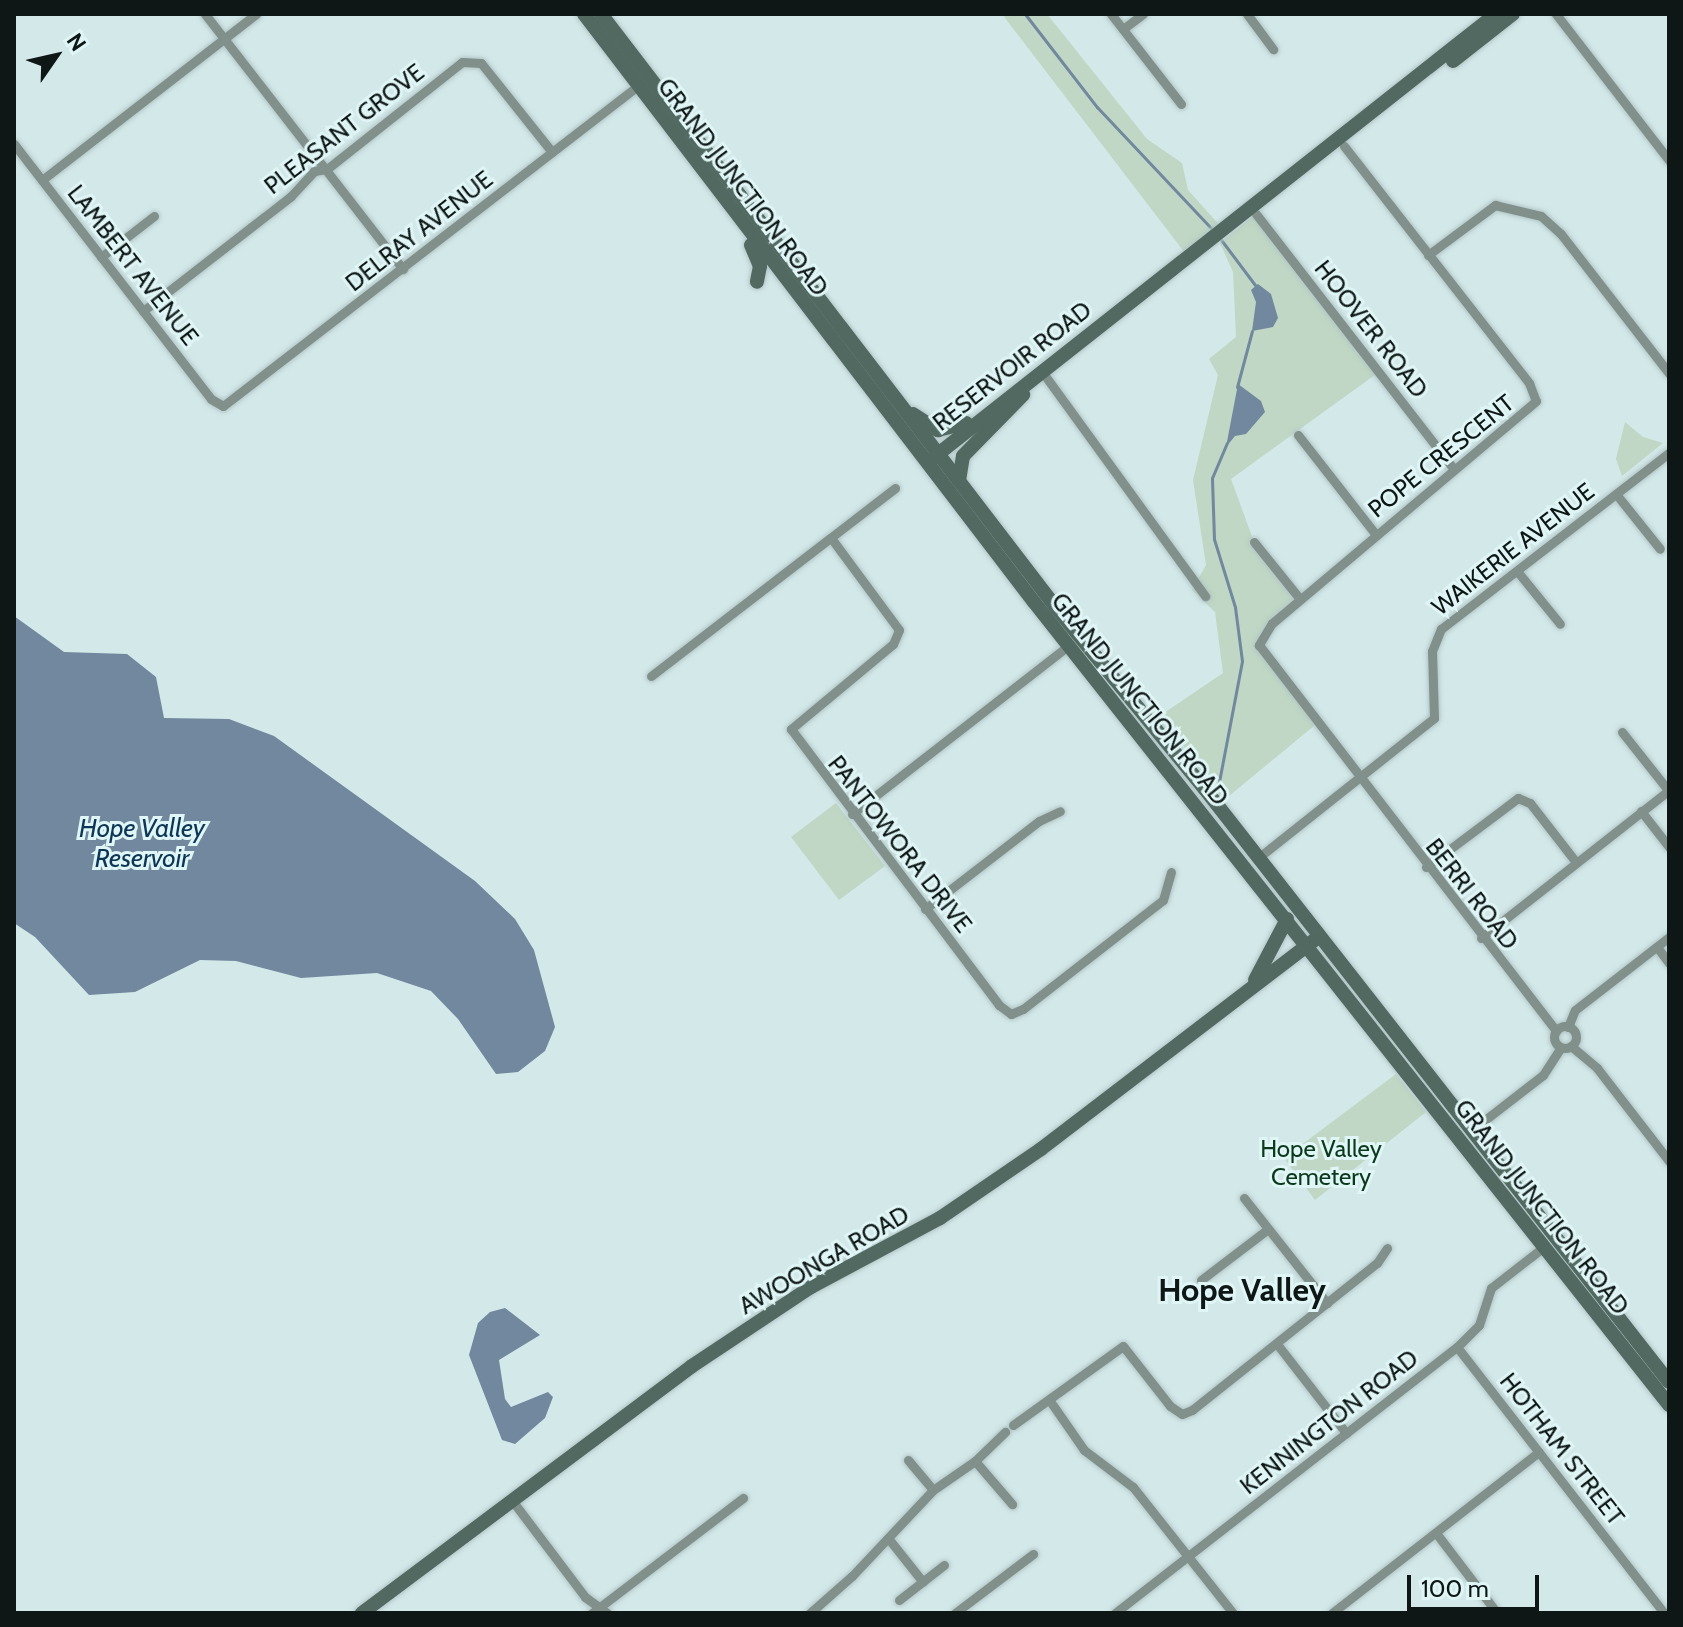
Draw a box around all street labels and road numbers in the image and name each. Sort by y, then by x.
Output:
street label: PLEASANT GROVE [259,58,429,200]
street label: GRAND JUNCTION ROAD [652,73,834,301]
street label: DELRAY AVENUE [340,165,498,297]
street label: LAMBERT AVENUE [62,179,204,351]
street label: HOOVER ROAD [1308,255,1434,403]
street label: RESERVOIR ROAD [927,295,1097,437]
street label: POPE CRESCENT [1362,388,1520,524]
street label: WAIKERIE AVENUE [1426,477,1600,621]
street label: GRAND JUNCTION ROAD [1045,587,1235,811]
street label: PANTOWORA DRIVE [822,750,978,938]
street label: BERRI ROAD [1420,833,1524,955]
street label: GRAND JUNCTION ROAD [1449,1094,1635,1320]
street label: AWOONGA ROAD [734,1200,914,1320]
street label: KENNINGTON ROAD [1234,1344,1424,1500]
street label: HOTHAM STREET [1494,1367,1630,1531]

